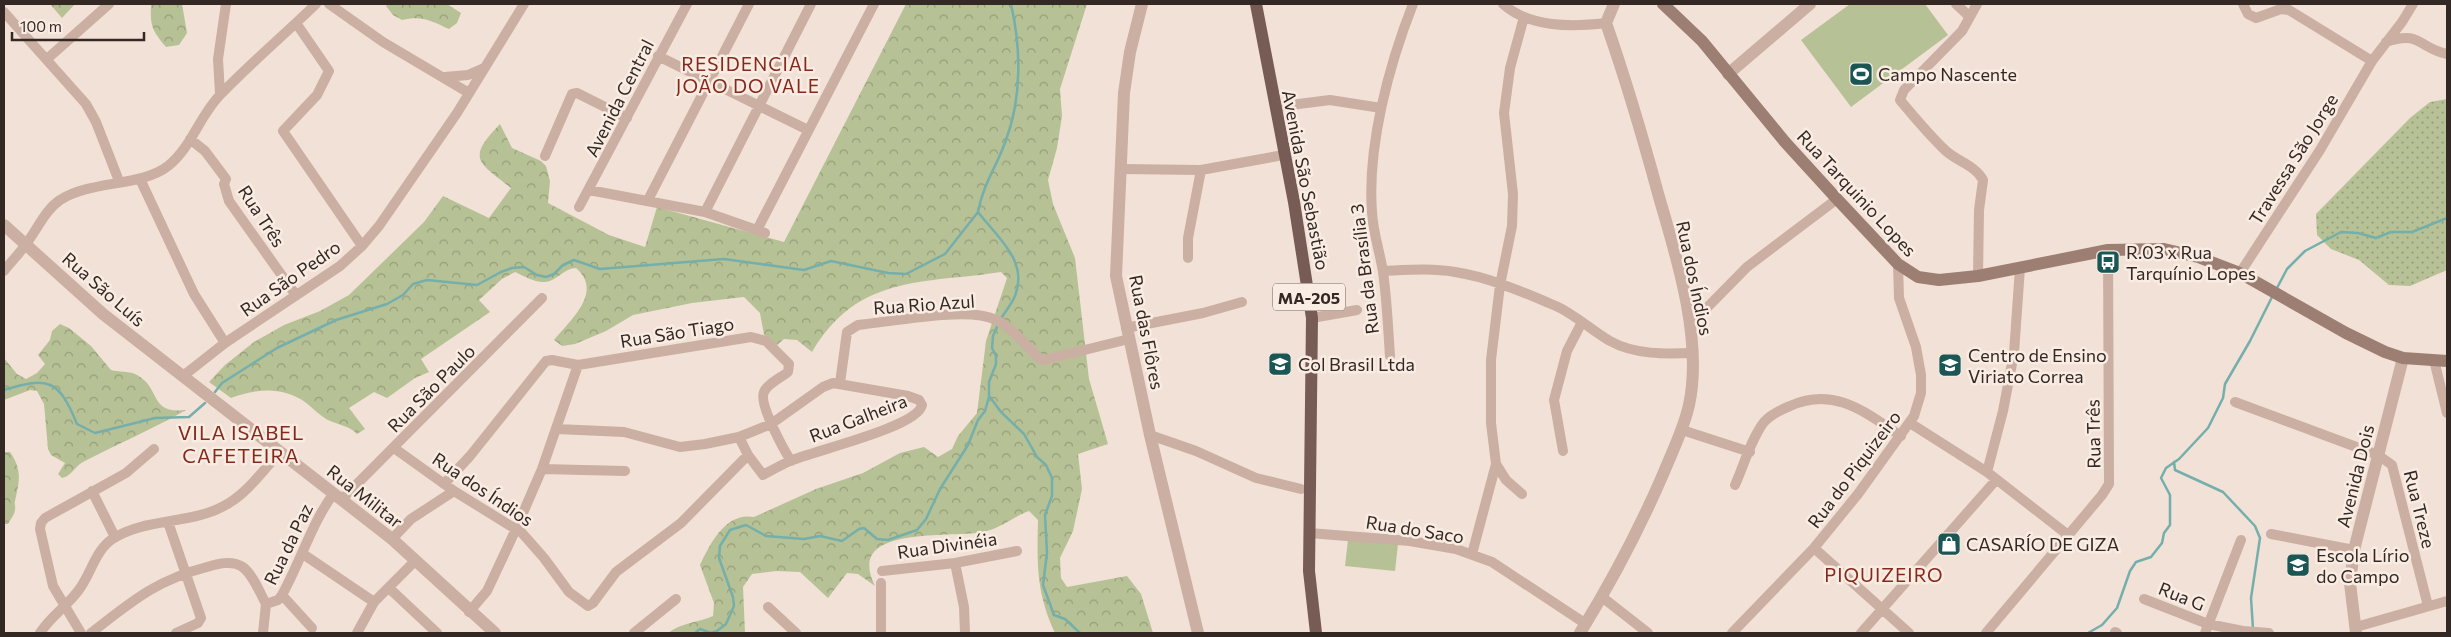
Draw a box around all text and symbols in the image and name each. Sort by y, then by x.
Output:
scale bar [12,10,145,42]
text: 100 m [20,17,62,35]
street label: Avenida Central [580,36,658,160]
district label: RESIDENCIAL JOÃO DO VALE [676,52,820,97]
sports icon: Campo Nascente [1848,61,1874,87]
place label: Campo Nascente [1878,63,2017,85]
street label: Avenida São Sebastião [1278,88,1334,272]
street label: Travessa São Jorge [2244,89,2342,229]
street label: Rua Tarquinio Lopes [1793,125,1921,261]
street label: Rua Três [234,181,290,251]
street label: Rua da Brasília 3 [1345,202,1383,336]
street label: Rua dos Índios [1672,219,1718,337]
street label: Rua São Pedro [236,235,344,321]
place label: R.03 x Rua Tarquínio Lopes [2126,241,2256,284]
street label: Rua São Luís [58,247,150,331]
bus stop icon: R.03 x Rua Tarquínio Lopes [2095,249,2121,275]
street label: Rua das Flôres [1125,273,1169,391]
road number: MA-205 [1273,284,1345,310]
street label: Rua Rio Azul [872,289,976,319]
street label: Rua São Tiago [619,312,735,352]
street label: Rua São Paulo [383,340,479,436]
place label: Centro de Ensino Viriato Correa [1968,344,2107,387]
school or university icon: Col Brasil Ltda [1267,351,1293,377]
school or university icon: Centro de Ensino Viriato Correa [1937,352,1963,378]
place label: Col Brasil Ltda [1298,353,1415,375]
street label: Rua Galheira [806,389,910,447]
street label: Rua Três [2081,399,2105,469]
street label: Rua do Piquizeiro [1803,406,1905,532]
district label: VILA ISABEL CAFETEIRA [178,420,304,467]
street label: Avenida Dois [2332,422,2378,530]
street label: Rua dos Índios [429,447,537,531]
street label: Rua Militar [323,460,407,532]
street label: Rua Treze [2400,468,2440,550]
street label: Rua da Paz [259,500,317,588]
street label: Rua do Saco [1364,510,1466,548]
street label: Rua Divinéia [896,527,998,563]
shop icon: CASARÍO DE GIZA [1936,531,1962,557]
place label: CASARÍO DE GIZA [1966,533,2119,555]
place label: Escola Lírio do Campo [2316,544,2409,587]
school or university icon: Escola Lírio do Campo [2285,552,2311,578]
district label: PIQUIZEIRO [1824,563,1944,586]
street label: Rua G [2156,577,2208,615]

